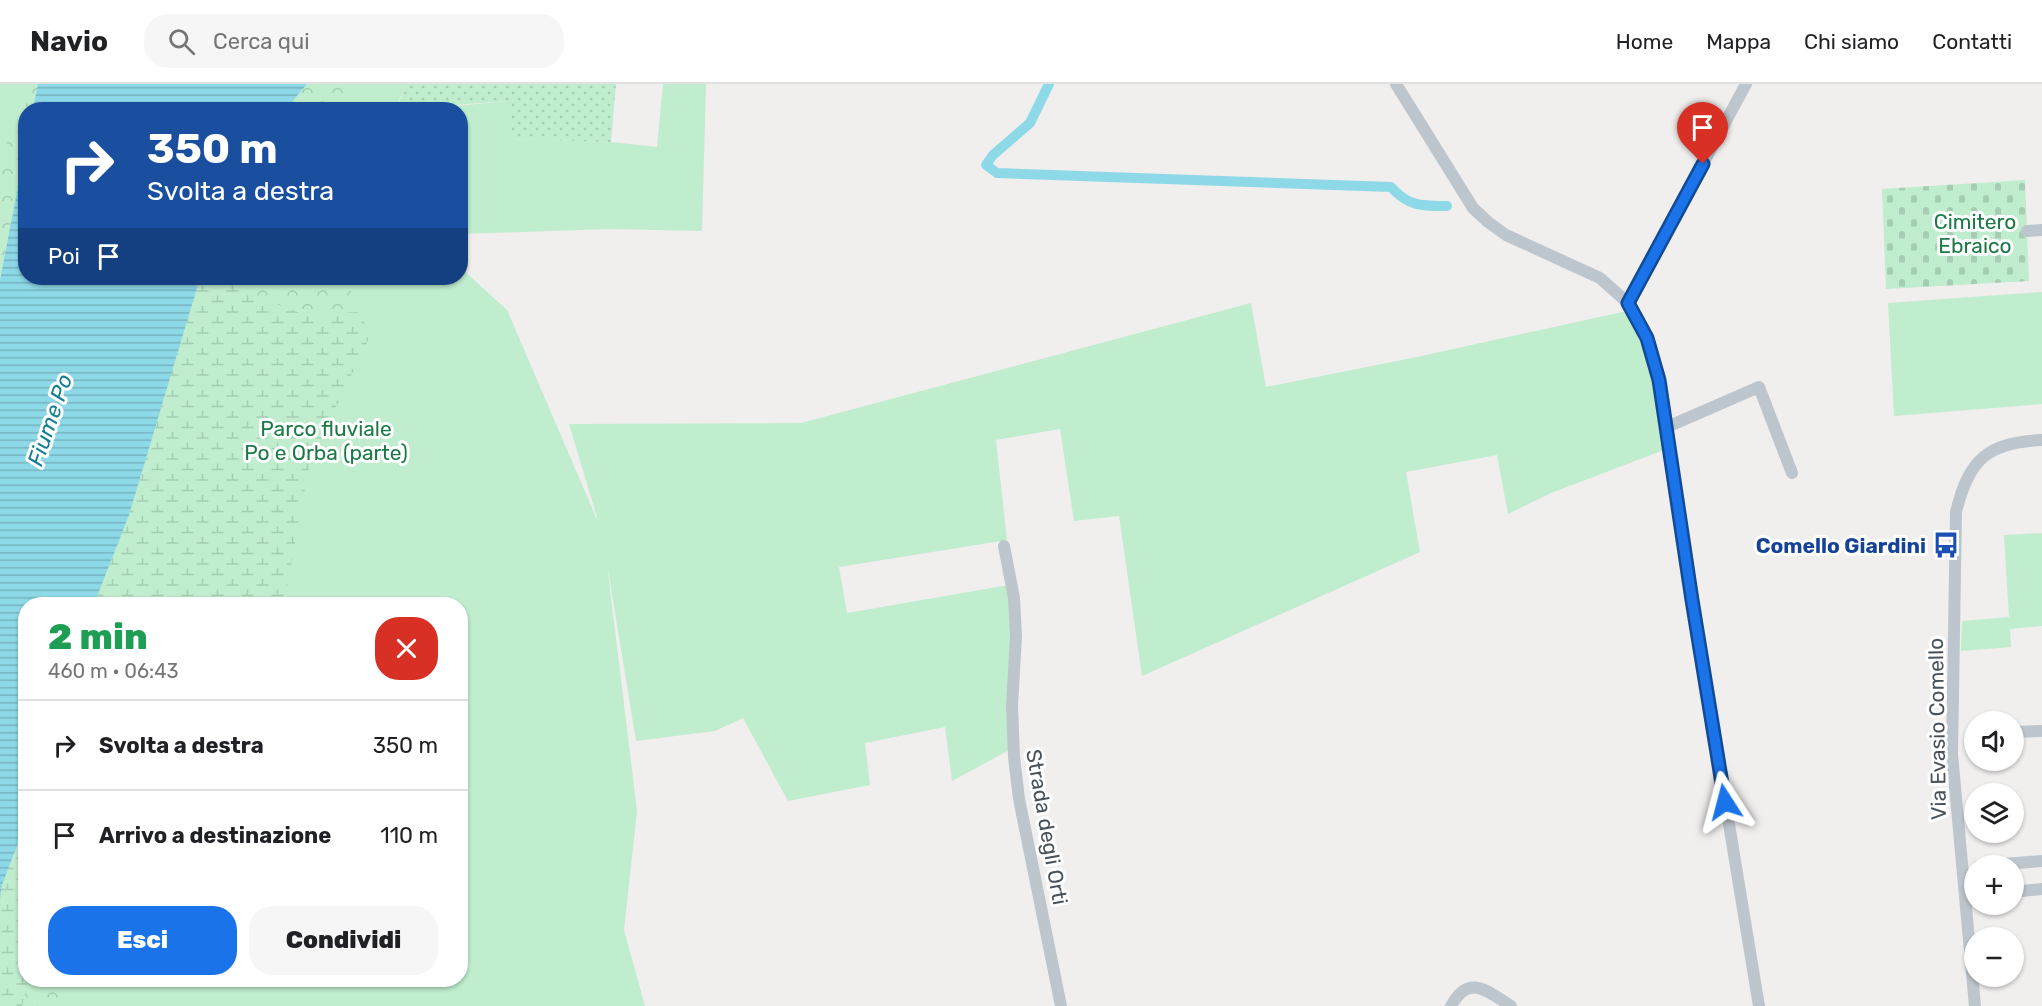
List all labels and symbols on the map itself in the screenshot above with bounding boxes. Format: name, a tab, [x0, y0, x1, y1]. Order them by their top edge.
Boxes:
pin	[1677, 102, 1728, 164]
park label: Cimitero Ebraico	[1934, 209, 2016, 258]
water label: Fiume Po	[22, 370, 78, 470]
park label: Parco fluviale Po e Orba (parte)	[244, 416, 408, 465]
bus stop icon: Comello Giardini	[1931, 530, 1961, 560]
place label: Comello Giardini	[1756, 533, 1926, 558]
street label: Via Evasio Comello	[1923, 638, 1951, 820]
street label: Strada degli Orti	[1021, 747, 1073, 907]
position arrow	[1693, 770, 1757, 834]

